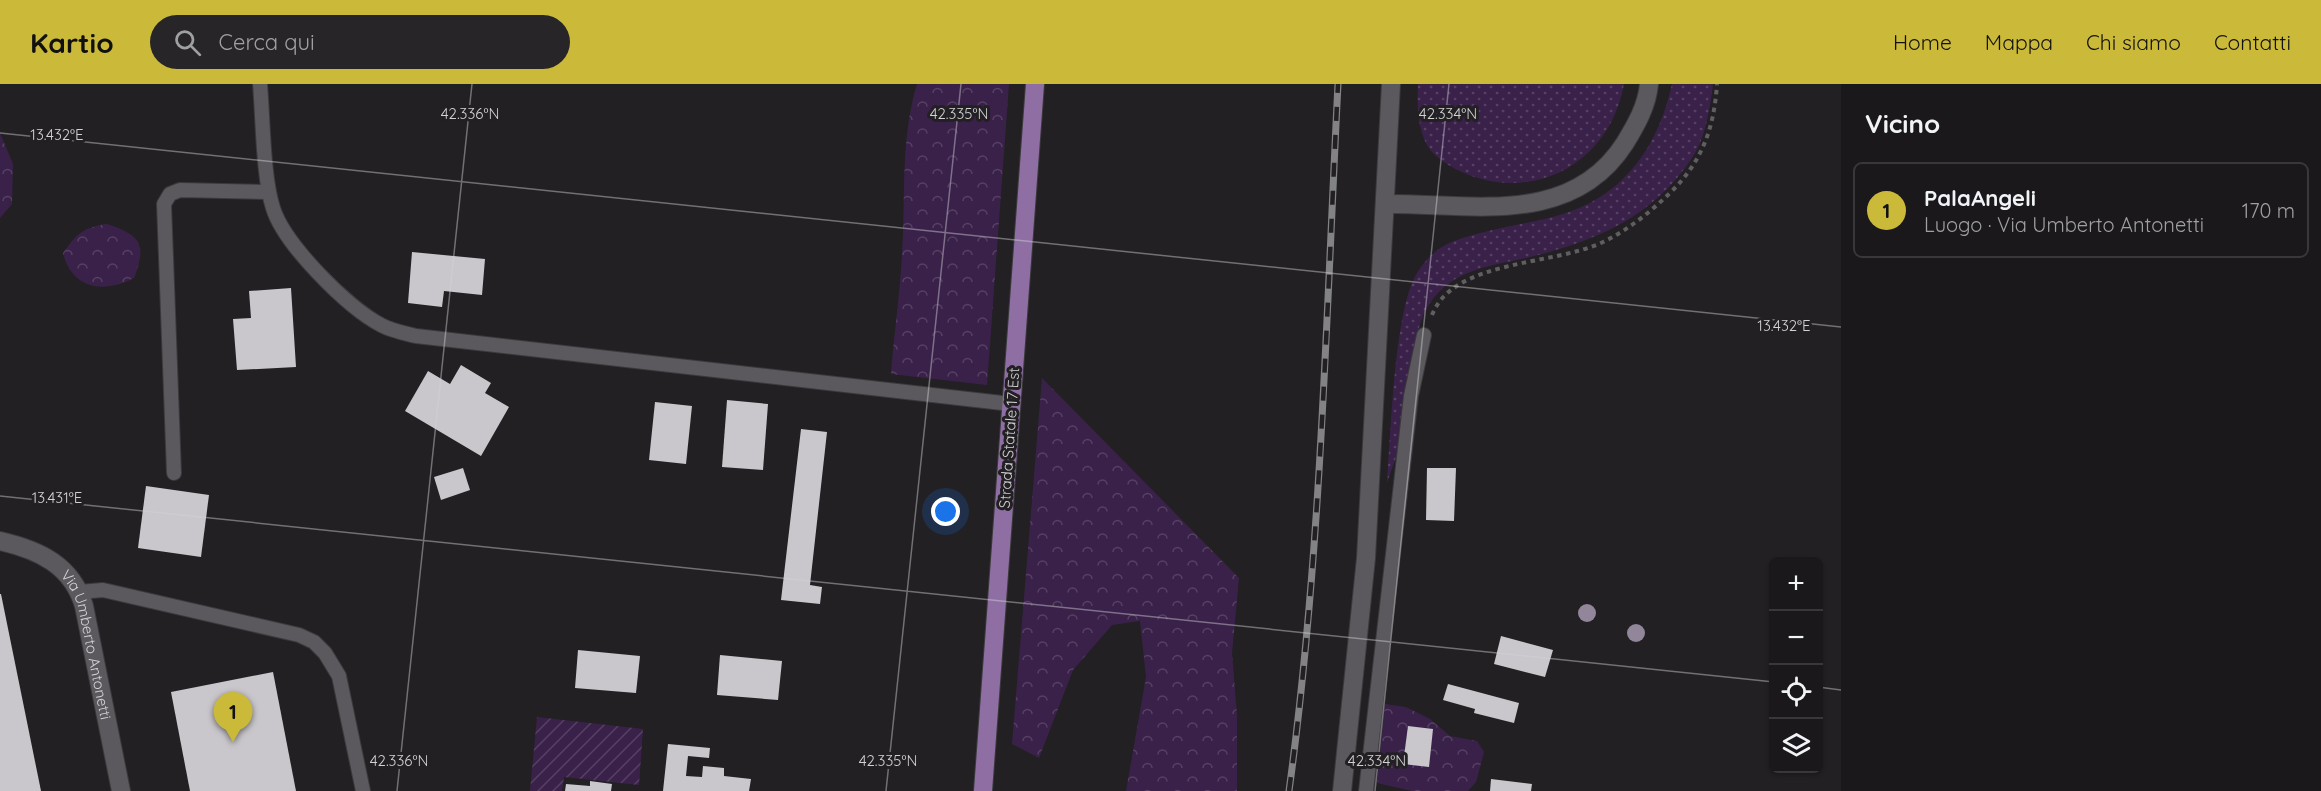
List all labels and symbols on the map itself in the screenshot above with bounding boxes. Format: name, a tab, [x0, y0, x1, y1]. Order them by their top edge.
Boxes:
text: 42.336°N	[441, 104, 499, 123]
text: 42.335°N	[930, 104, 988, 123]
text: 42.334°N	[1419, 104, 1477, 123]
text: 13.432°E	[30, 125, 84, 144]
text: 13.432°E	[1757, 316, 1811, 335]
street label: Strada Statale 17 Est	[995, 367, 1023, 509]
text: 13.431°E	[32, 488, 82, 507]
your location	[931, 497, 960, 526]
street label: Via Umberto Antonetti	[57, 565, 116, 721]
pin: 1	[214, 692, 252, 742]
text: 42.336°N	[370, 751, 428, 770]
text: 42.335°N	[859, 751, 917, 770]
text: 42.334°N	[1348, 751, 1406, 770]

